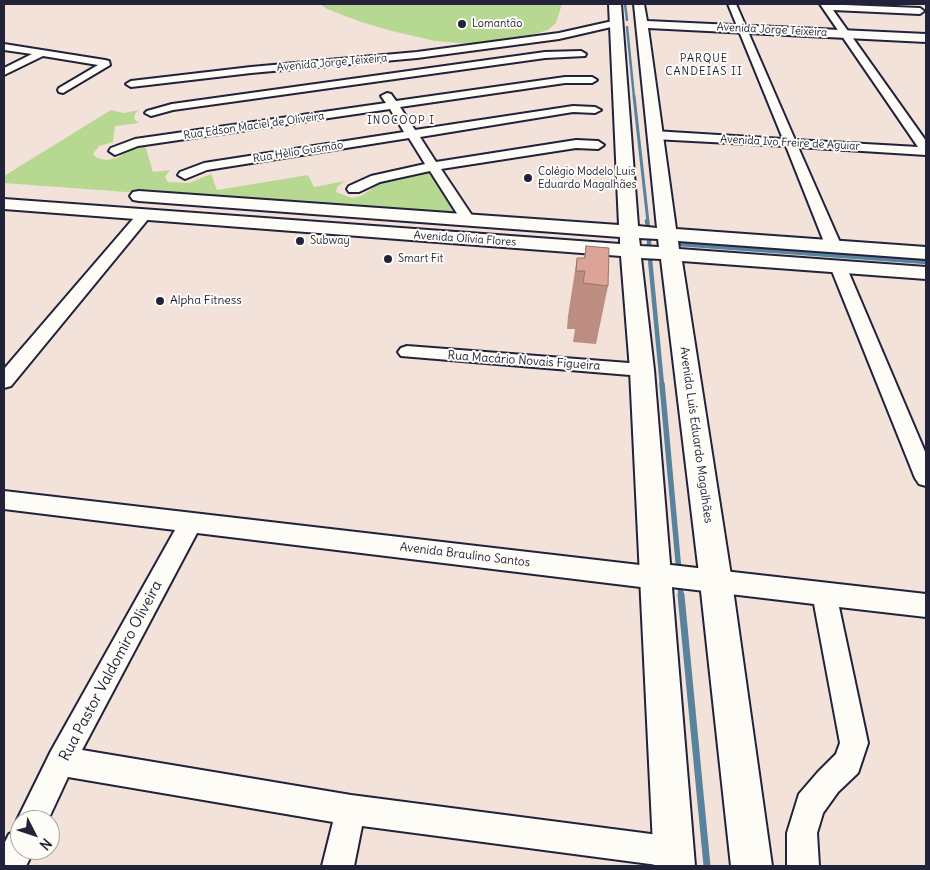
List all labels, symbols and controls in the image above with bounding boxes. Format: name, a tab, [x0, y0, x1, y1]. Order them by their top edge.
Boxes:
place label: Lomantão	[472, 17, 522, 31]
marker: Lomantão	[456, 18, 468, 30]
street label: Avenida Jorge Teixeira	[716, 21, 828, 39]
street label: Avenida Jorge Teixeira	[276, 52, 388, 74]
district label: PARQUE CANDEIAS II	[664, 52, 744, 78]
street label: Rua Edson Maciel de Oliveira	[183, 110, 325, 142]
district label: INOCOOP I	[366, 114, 436, 128]
street label: Avenida Ivo Freire de Aguiar	[720, 133, 860, 153]
street label: Rua Hélio Gusmão	[252, 138, 344, 166]
place label: Colégio Modelo Luis Eduardo Magalhães	[538, 165, 637, 191]
marker: Colégio Modelo Luis Eduardo Magalhães	[522, 172, 534, 184]
street label: Avenida Olívia Flores	[413, 229, 517, 249]
place label: Subway	[310, 234, 350, 248]
marker: Subway	[294, 235, 306, 247]
place label: Smart Fit	[398, 252, 443, 266]
marker: Smart Fit	[382, 253, 394, 265]
place label: Alpha Fitness	[170, 294, 242, 308]
marker: Alpha Fitness	[154, 295, 166, 307]
street label: Avenida Luís Eduardo Magalhães	[676, 346, 716, 524]
street label: Rua Macário Novais Figueira	[447, 348, 601, 374]
street label: Avenida Braulino Santos	[399, 540, 531, 570]
street label: Rua Pastor Valdomiro Oliveira	[56, 578, 166, 764]
north arrow	[10, 810, 60, 860]
text: N	[36, 835, 56, 854]

